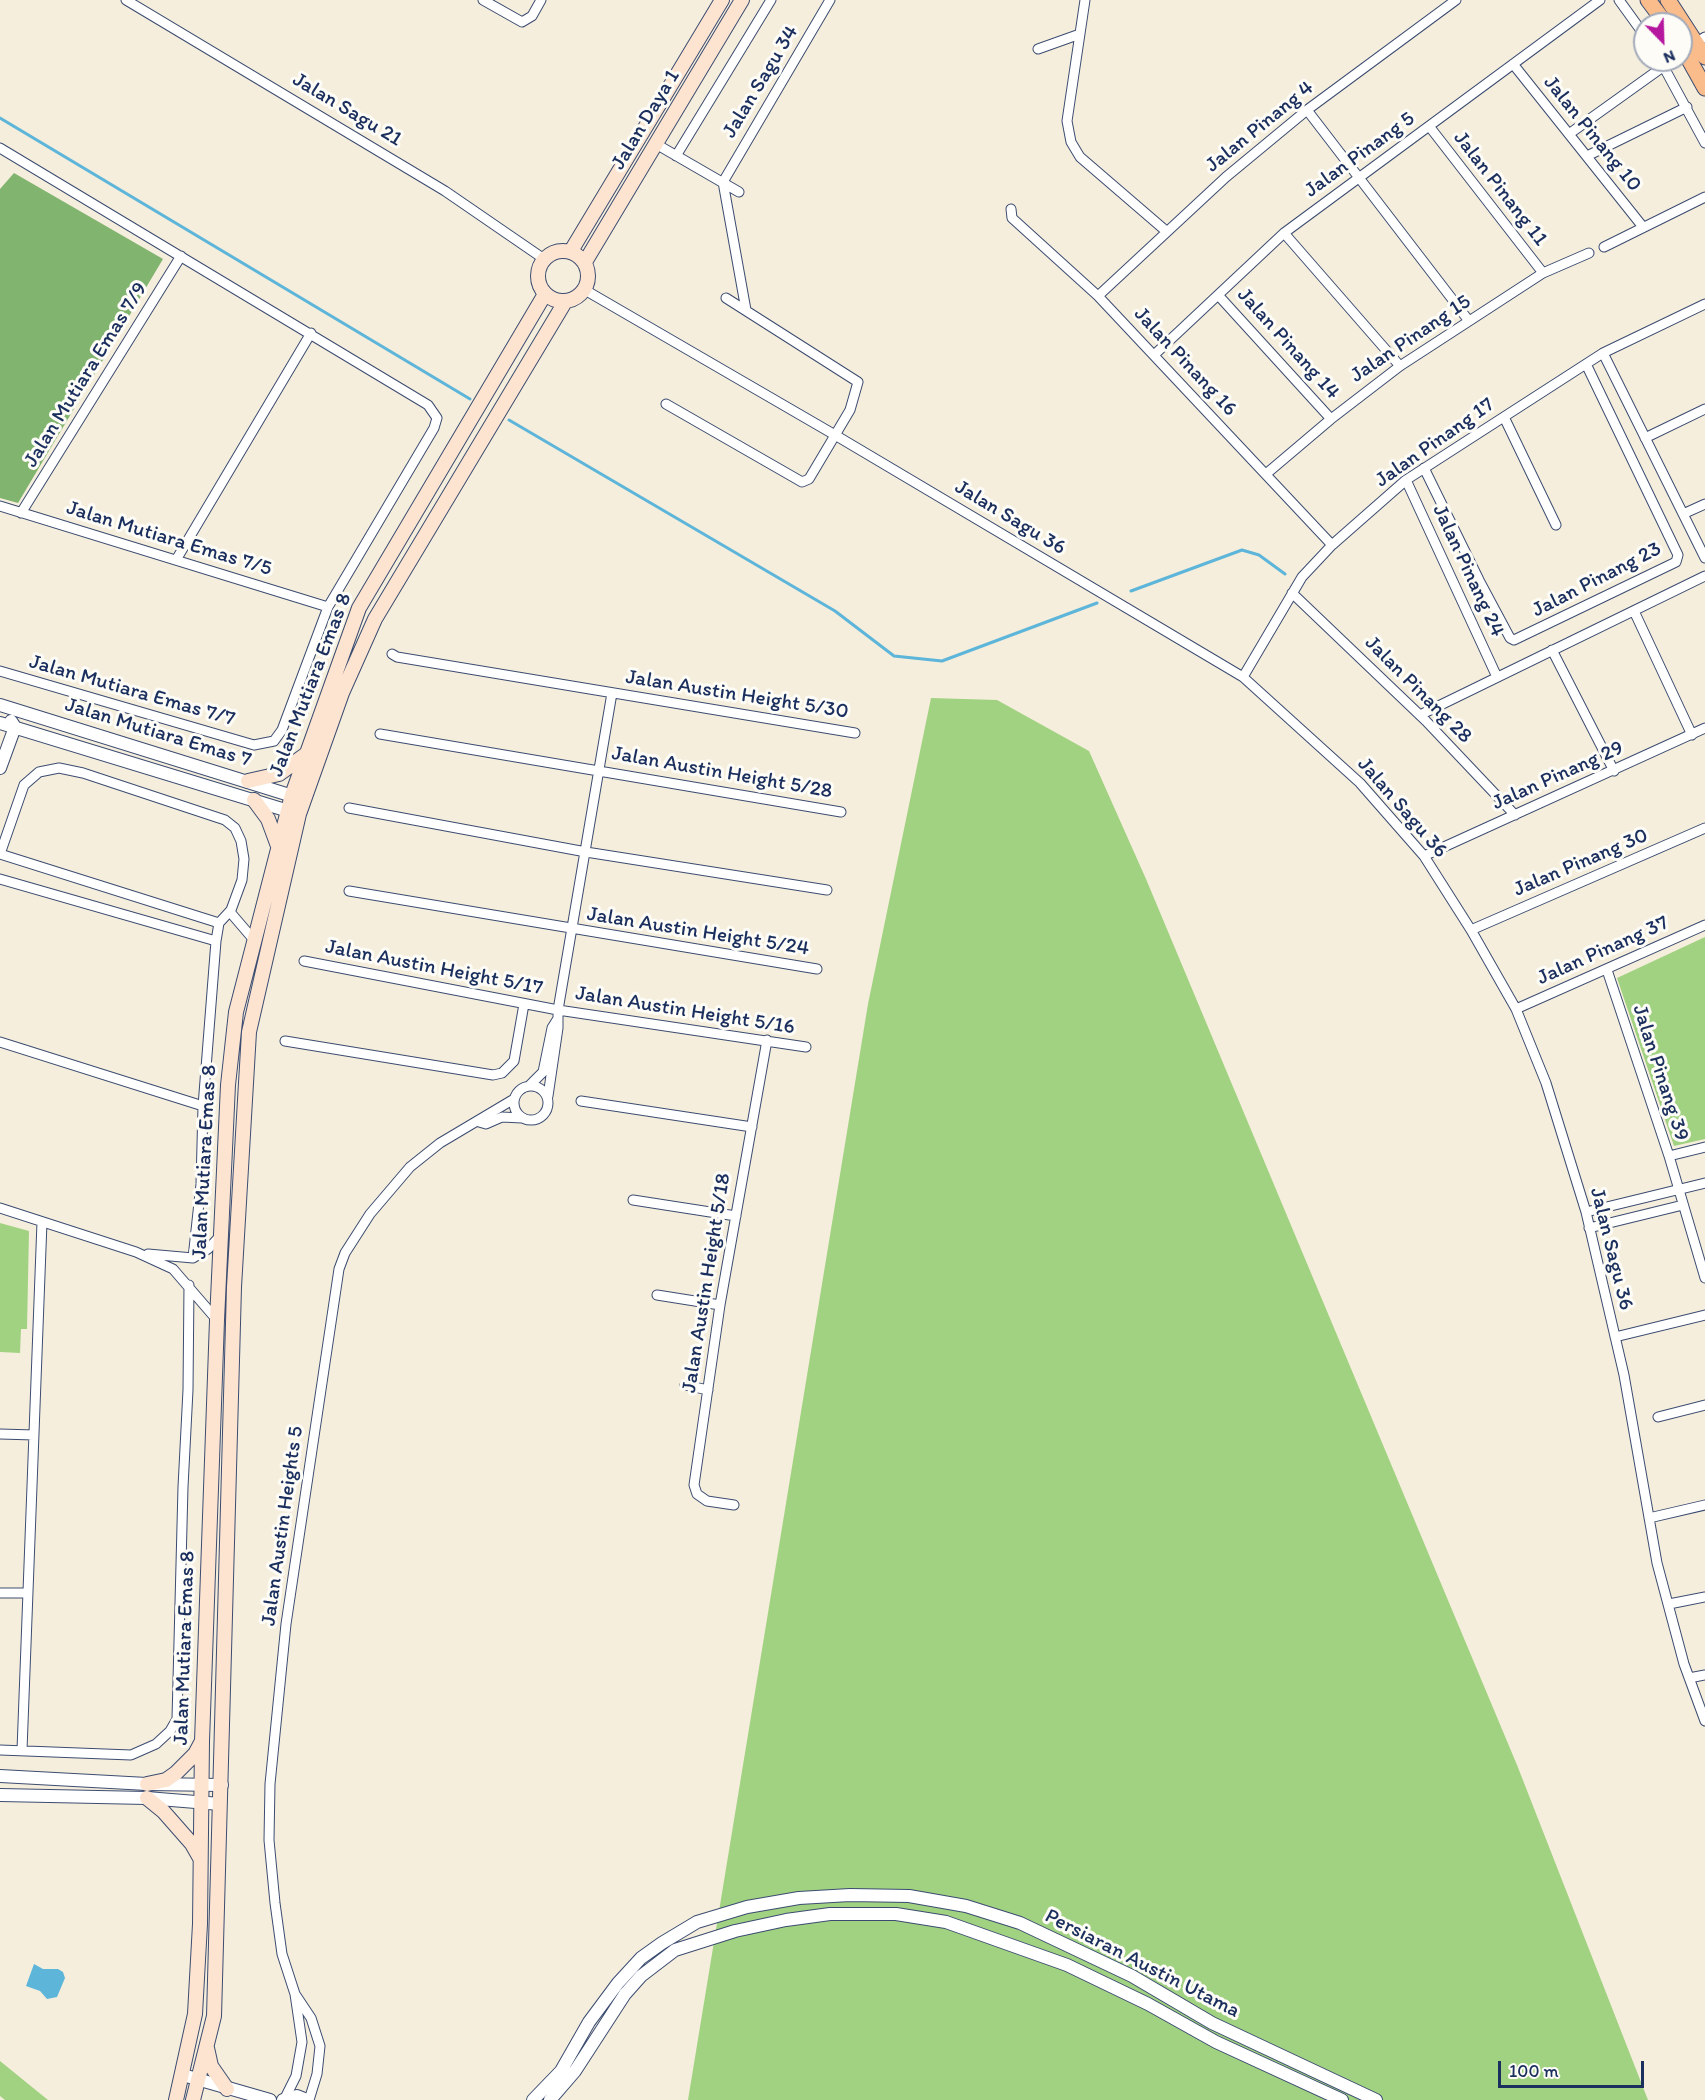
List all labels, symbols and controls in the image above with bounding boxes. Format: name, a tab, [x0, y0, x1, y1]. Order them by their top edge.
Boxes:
north arrow	[1633, 12, 1693, 72]
street label: Jalan Sagu 34	[718, 21, 804, 143]
text: N	[1661, 46, 1678, 68]
street label: Jalan Daya 1	[606, 65, 686, 175]
street label: Jalan Sagu 21	[288, 67, 406, 153]
street label: Jalan Pinang 10	[1538, 71, 1646, 197]
street label: Jalan Pinang 4	[1201, 76, 1319, 178]
street label: Jalan Pinang 5	[1300, 107, 1420, 203]
street label: Jalan Pinang 11	[1447, 127, 1553, 251]
street label: Jalan Mutiara Emas 7/9	[19, 278, 153, 472]
street label: Jalan Pinang 14	[1231, 283, 1345, 405]
street label: Jalan Pinang 15	[1346, 289, 1476, 389]
street label: Jalan Pinang 16	[1128, 302, 1242, 422]
street label: Jalan Pinang 17	[1371, 393, 1499, 493]
street label: Jalan Sagu 36	[950, 475, 1070, 561]
street label: Jalan Mutiara Emas 7/5	[63, 496, 275, 582]
street label: Jalan Pinang 24	[1426, 501, 1510, 641]
street label: Jalan Pinang 23	[1528, 537, 1666, 623]
street label: Jalan Mutiara Emas 8	[264, 590, 358, 780]
street label: Jalan Pinang 28	[1359, 631, 1477, 749]
street label: Jalan Mutiara Emas 7/7	[26, 650, 238, 732]
street label: Jalan Austin Height 5/30	[624, 665, 850, 725]
street label: Jalan Mutiara Emas 7	[62, 693, 254, 773]
street label: Jalan Pinang 29	[1488, 736, 1628, 816]
street label: Jalan Austin Height 5/28	[610, 741, 834, 805]
street label: Jalan Sagu 36	[1351, 752, 1453, 864]
street label: Jalan Pinang 30	[1510, 823, 1652, 903]
street label: Jalan Austin Height 5/24	[585, 902, 811, 962]
street label: Jalan Pinang 37	[1533, 911, 1673, 991]
street label: Jalan Austin Height 5/17	[323, 935, 545, 1001]
street label: Jalan Austin Height 5/16	[574, 981, 796, 1041]
street label: Jalan Pinang 39	[1626, 1002, 1694, 1144]
street label: Jalan Mutiara Emas 8	[187, 1064, 223, 1260]
street label: Jalan Austin Height 5/18	[677, 1171, 737, 1395]
street label: Jalan Sagu 36	[1584, 1185, 1638, 1313]
street label: Jalan Austin Heights 5	[257, 1425, 309, 1627]
street label: Jalan Mutiara Emas 8	[169, 1550, 201, 1746]
street label: Persiaran Austin Utama	[1040, 1904, 1244, 2024]
scale bar	[1501, 2049, 1646, 2087]
text: 100 m	[1509, 2060, 1559, 2082]

